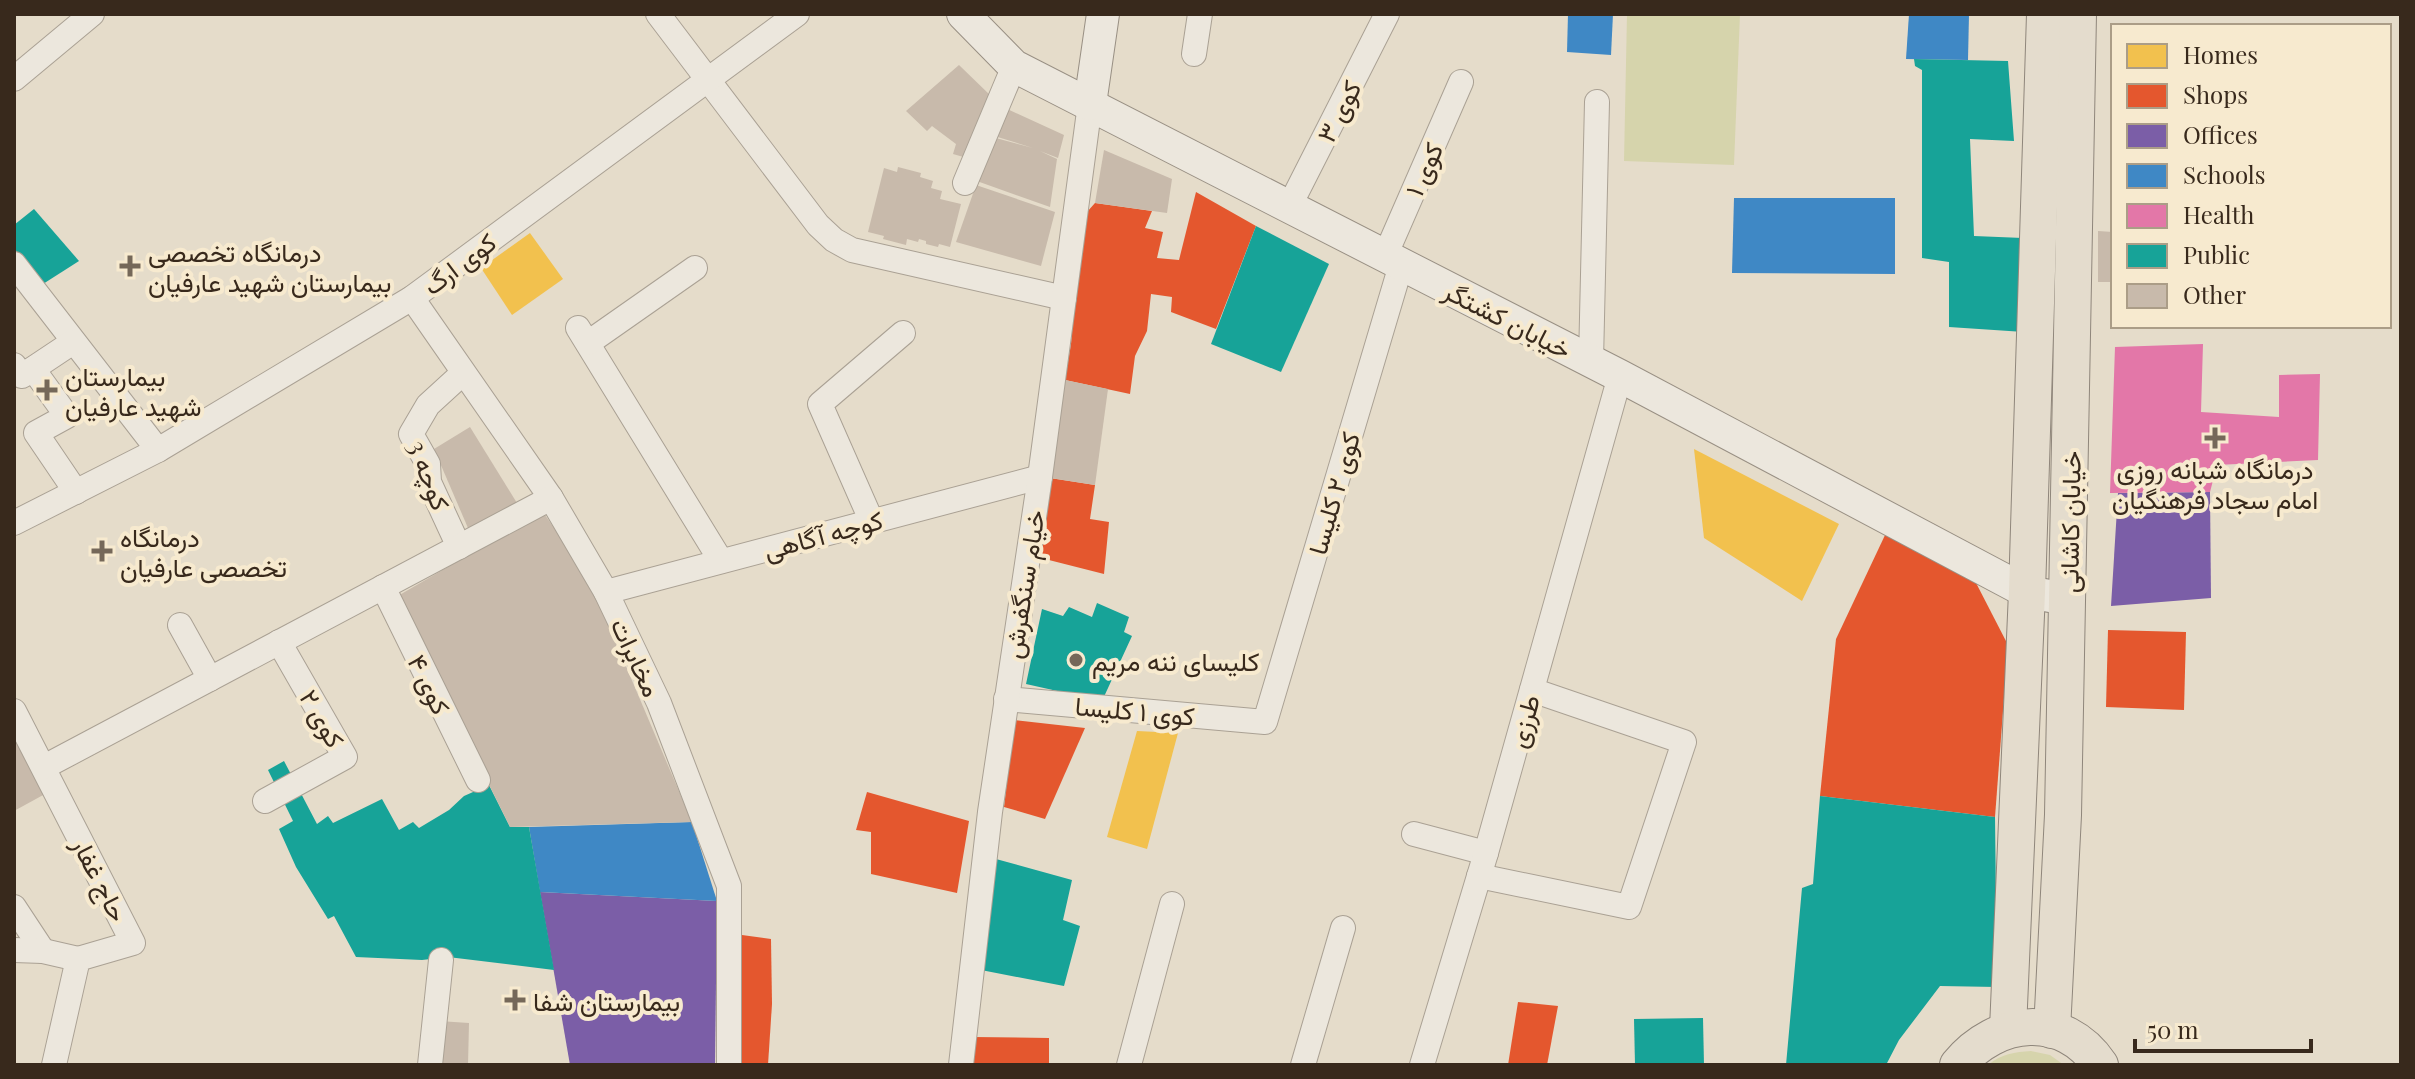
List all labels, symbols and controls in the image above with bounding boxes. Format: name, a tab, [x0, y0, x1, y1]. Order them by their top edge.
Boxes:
legend	[2111, 24, 2391, 328]
text: Homes	[2183, 38, 2258, 70]
street label: کوی ۳	[1308, 74, 1368, 148]
text: Shops	[2183, 78, 2248, 110]
text: Offices	[2183, 118, 2258, 150]
street label: کوی ۱	[1396, 137, 1450, 201]
text: Schools	[2183, 158, 2265, 190]
text: Health	[2183, 198, 2254, 230]
street label: کوی ارگ	[415, 224, 503, 302]
place label: درمانگاه تخصصی بیمارستان شهید عارفیان	[148, 234, 391, 299]
text: Public	[2183, 238, 2250, 270]
marker: درمانگاه تخصصی بیمارستان شهید عارفیان	[119, 255, 141, 277]
street label: خیابان کشتگر	[1437, 271, 1578, 366]
text: Other	[2183, 278, 2247, 310]
place label: بیمارستان شهید عارفیان	[65, 358, 201, 423]
marker: بیمارستان شهید عارفیان	[36, 379, 58, 401]
marker: درمانگاه شبانه روزی امام سجاد فرهنگیان	[2204, 427, 2226, 449]
street label: کوی ۲ کلیسا	[1299, 428, 1367, 558]
street label: کوچه 3	[399, 435, 459, 516]
street label: خیابان کاشانی	[2050, 451, 2088, 593]
place label: درمانگاه شبانه روزی امام سجاد فرهنگیان	[2112, 451, 2318, 517]
street label: کوچه آگاهی	[759, 501, 887, 569]
street label: خیام سنگفرش	[994, 507, 1053, 661]
place label: درمانگاه تخصصی عارفیان	[120, 519, 287, 584]
marker: درمانگاه تخصصی عارفیان	[91, 540, 113, 562]
street label: مخابرات	[604, 612, 670, 702]
place label: کلیسای ننه مریم	[1092, 643, 1259, 679]
street label: کوی ۴	[401, 648, 459, 720]
marker: کلیسای ننه مریم	[1067, 651, 1085, 669]
street label: کوی ۲	[292, 683, 354, 753]
street label: کوی ۱ کلیسا	[1074, 687, 1196, 733]
street label: طرزی	[1499, 690, 1547, 752]
street label: حاج غفار	[63, 830, 137, 928]
place label: بیمارستان شفا	[533, 983, 680, 1018]
marker: بیمارستان شفا	[504, 989, 526, 1011]
scale bar	[2135, 1003, 2311, 1053]
text: 50 m	[2147, 1013, 2199, 1045]

